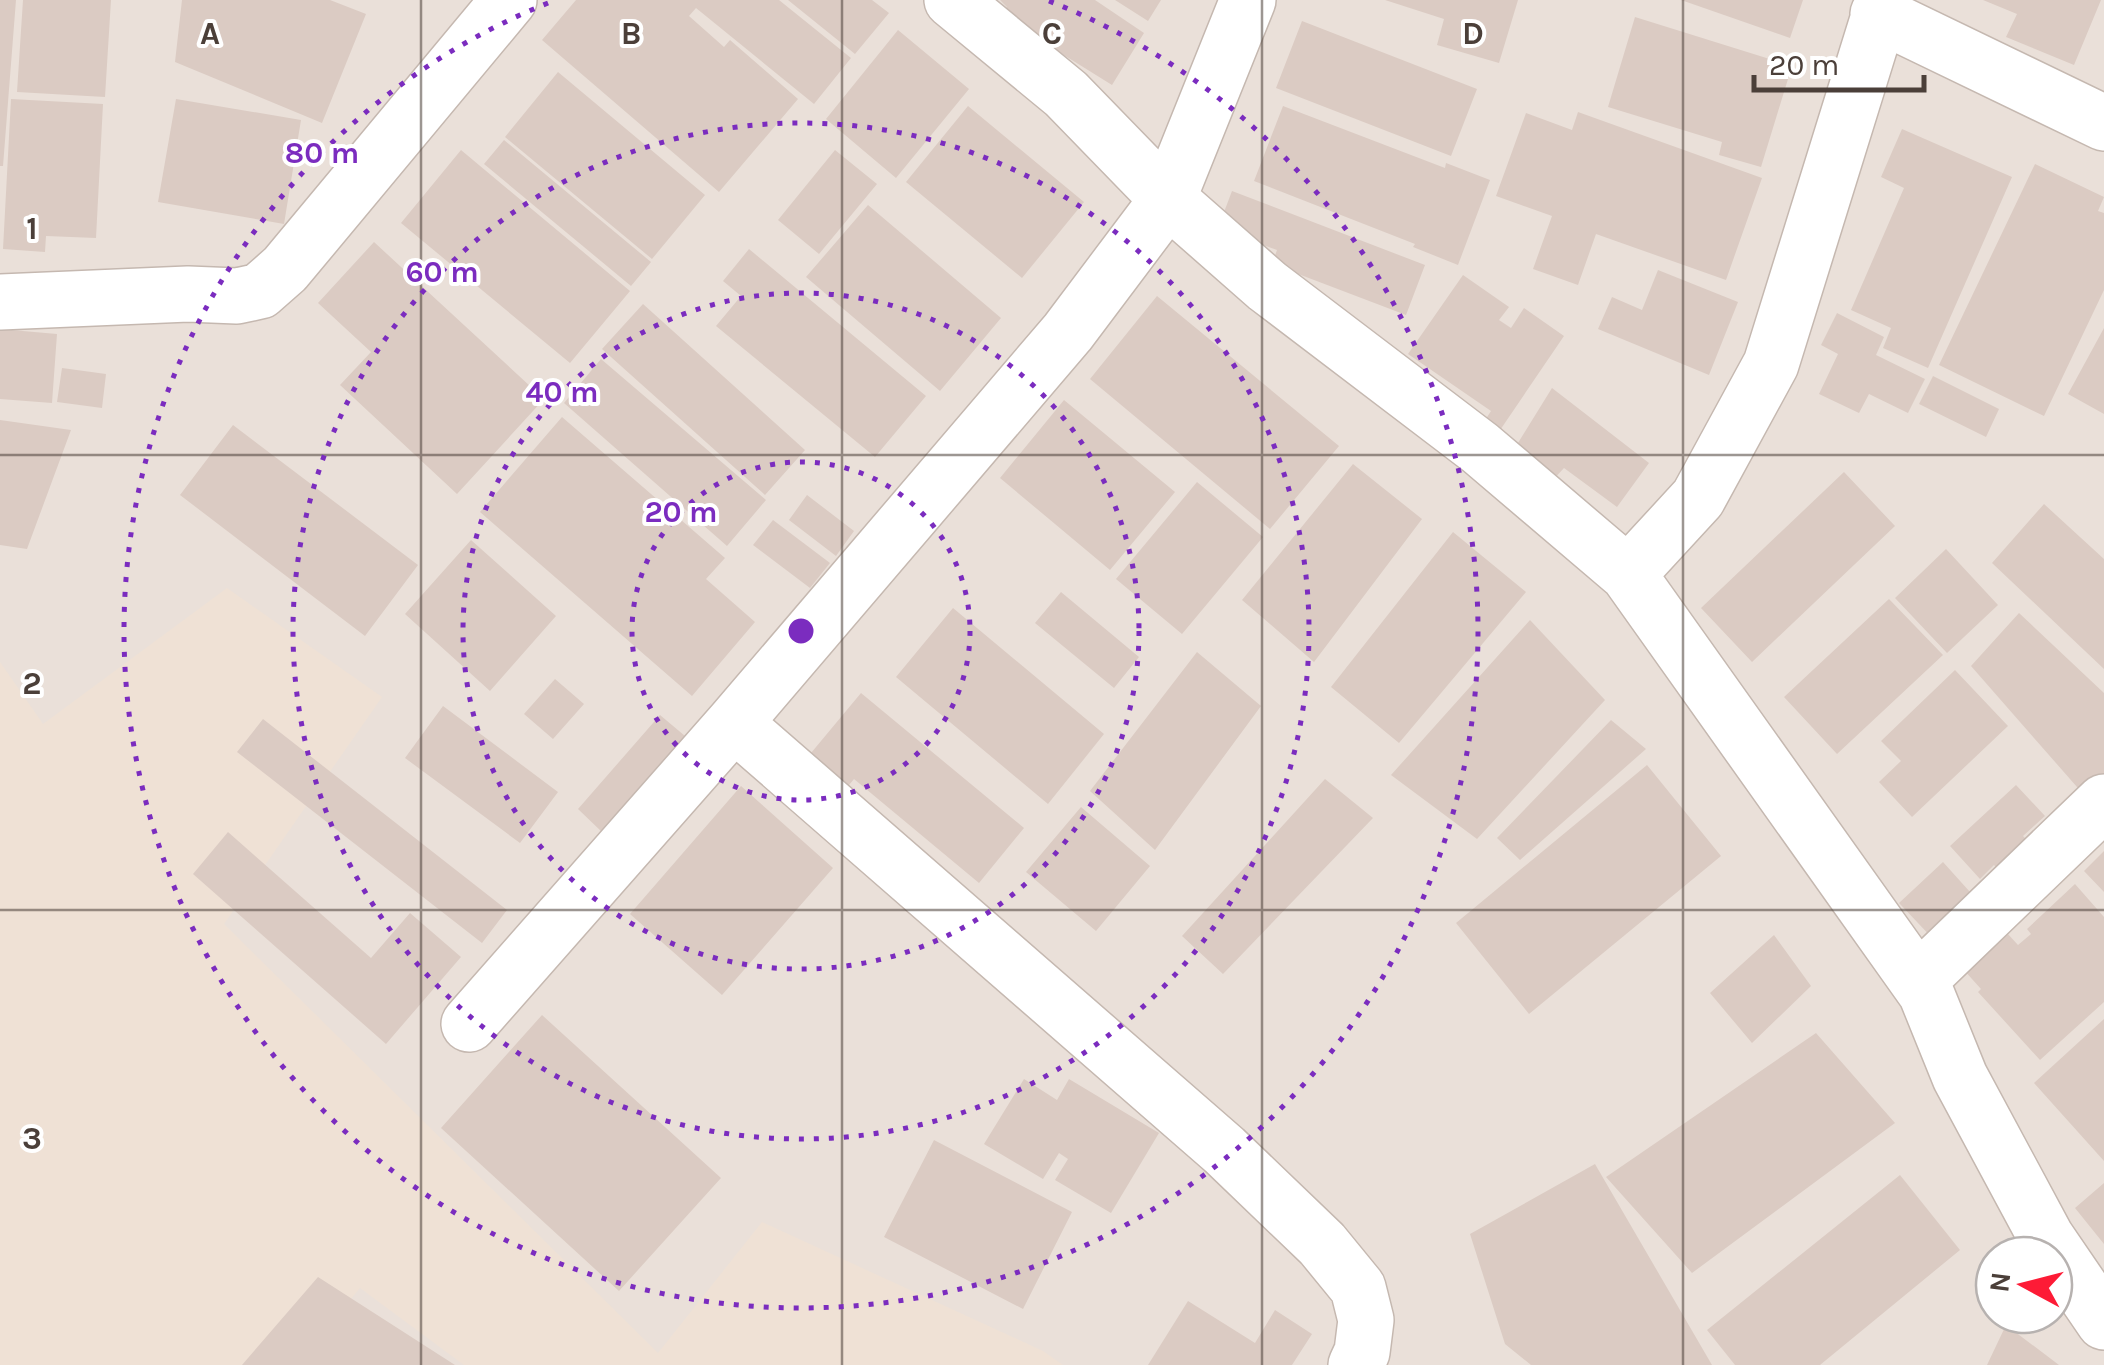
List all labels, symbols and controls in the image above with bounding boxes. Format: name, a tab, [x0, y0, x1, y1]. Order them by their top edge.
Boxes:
text: A	[200, 15, 220, 52]
text: B	[621, 15, 641, 52]
text: C	[1042, 15, 1062, 52]
text: D	[1462, 15, 1484, 52]
scale bar	[1754, 30, 1924, 92]
text: 20 m	[1769, 47, 1839, 83]
text: 80 m	[285, 135, 359, 171]
text: 1	[26, 210, 38, 247]
text: 60 m	[405, 254, 479, 290]
text: 40 m	[526, 374, 598, 410]
text: 20 m	[644, 494, 718, 530]
centre of rings	[783, 613, 819, 649]
text: 2	[22, 665, 42, 702]
text: 3	[22, 1120, 42, 1157]
north arrow	[1974, 1235, 2074, 1335]
text: N	[1982, 1270, 2017, 1294]

